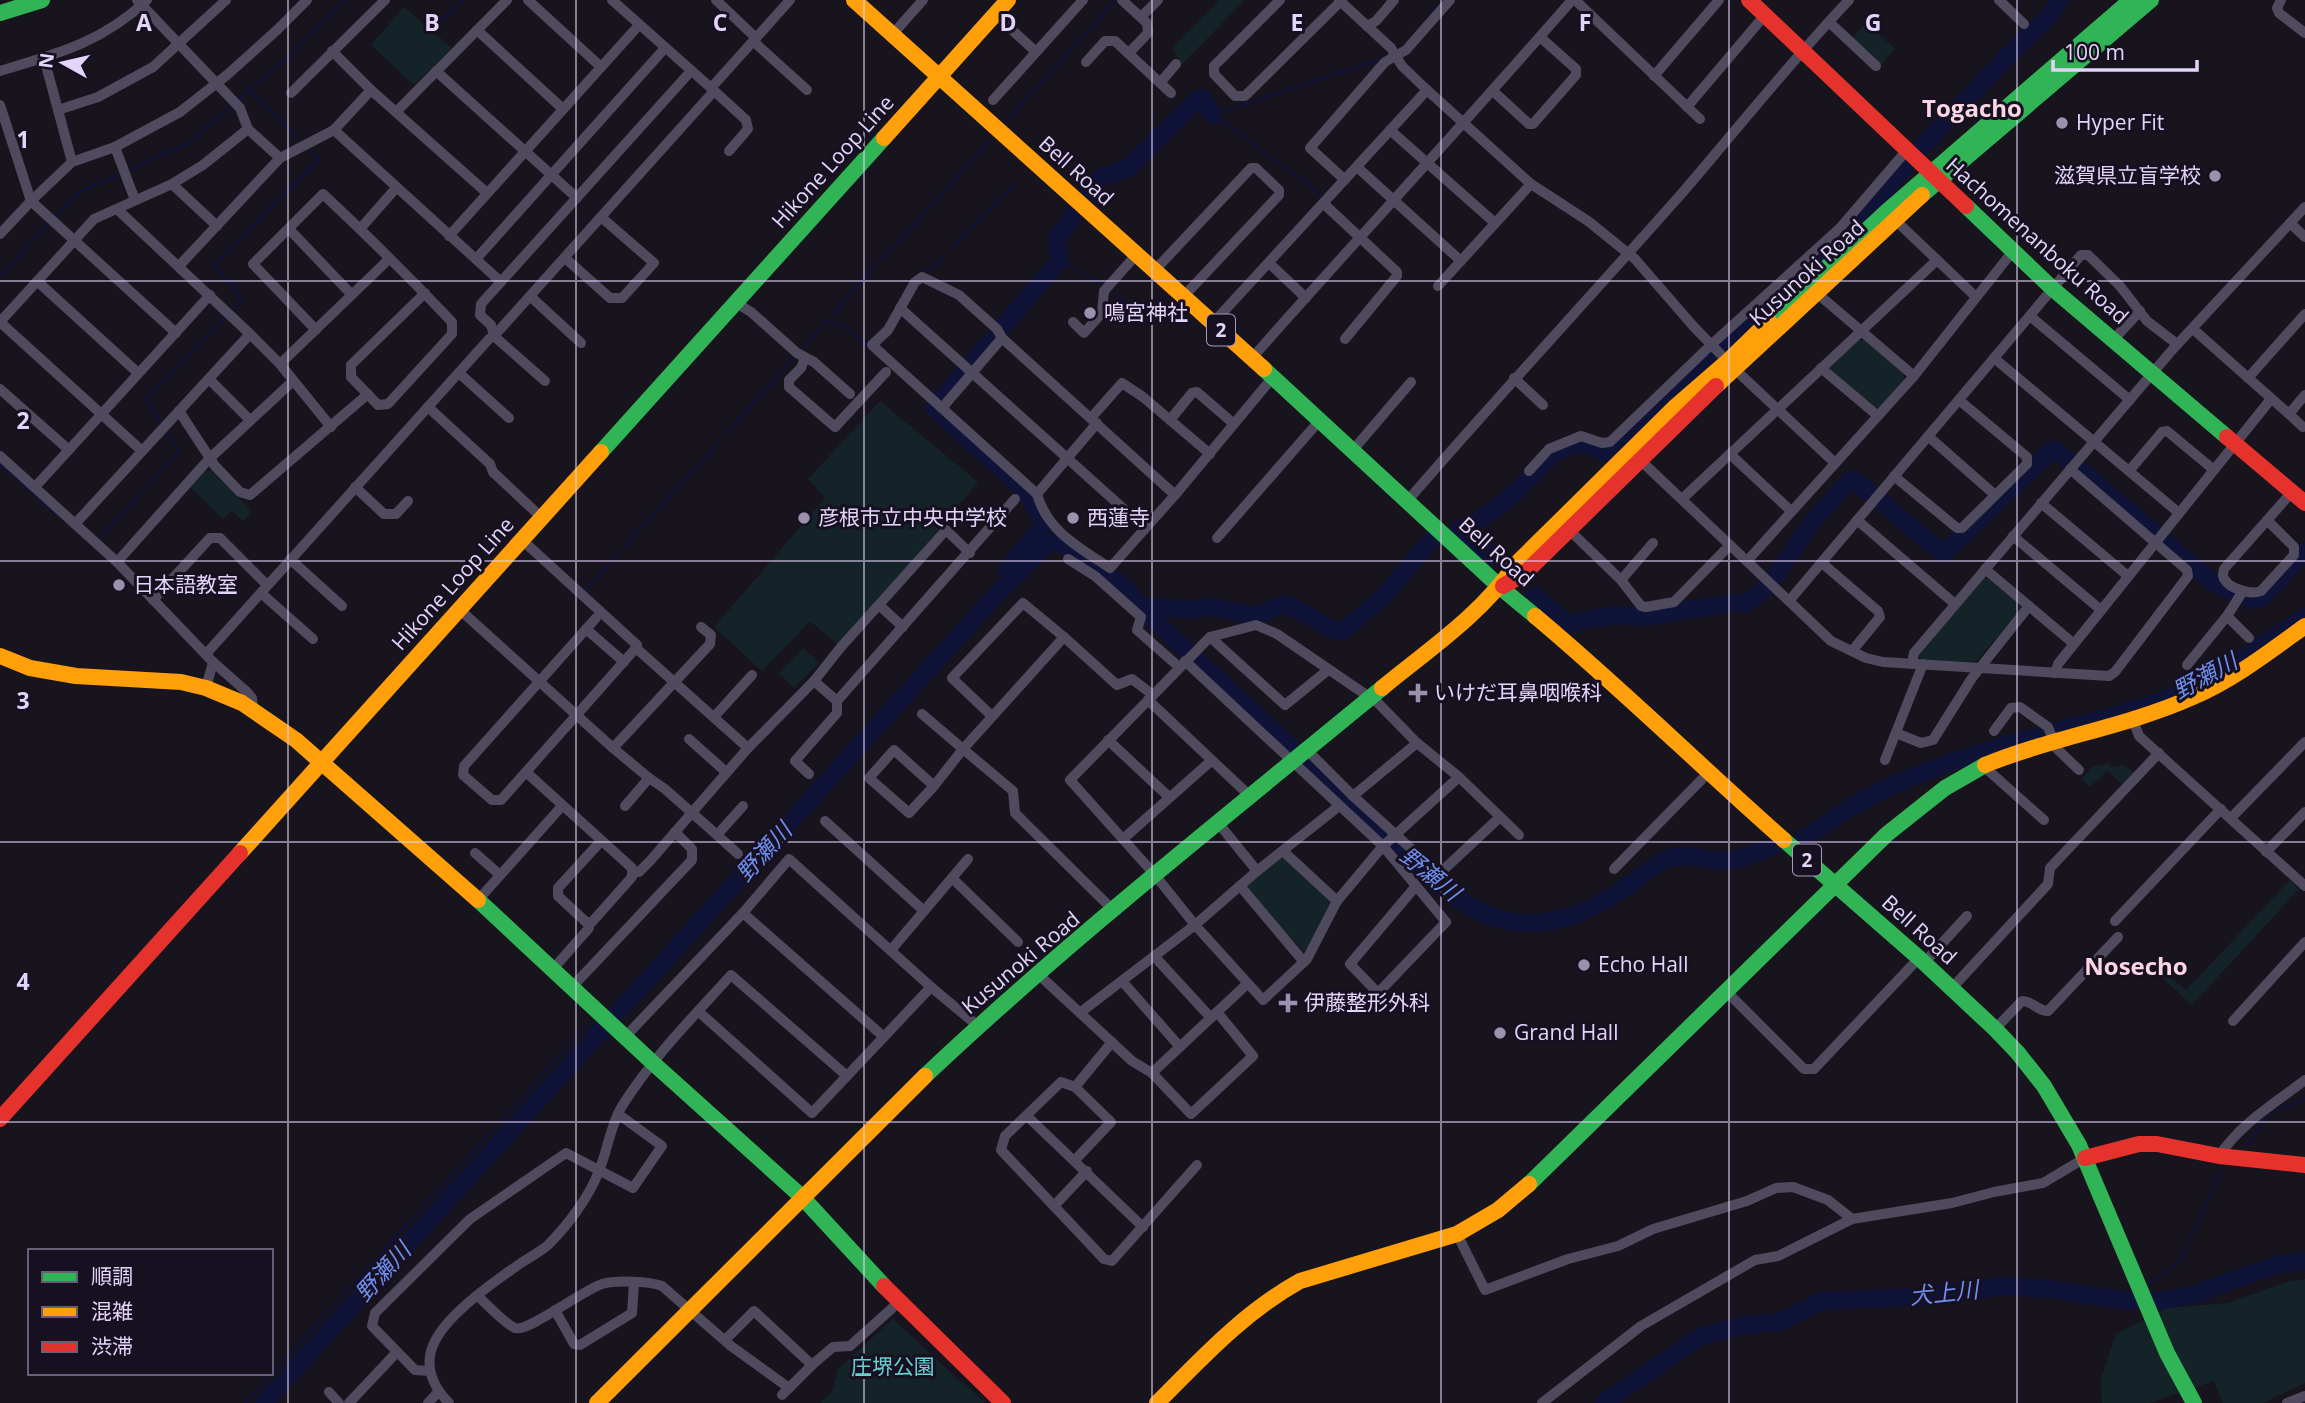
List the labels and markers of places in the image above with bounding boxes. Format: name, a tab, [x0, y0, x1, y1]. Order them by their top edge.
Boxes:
place label: Hyper Fit	[2076, 108, 2164, 136]
marker: Hyper Fit	[2054, 115, 2070, 131]
place label: 滋賀県立盲学校	[2054, 161, 2201, 189]
marker: 滋賀県立盲学校	[2207, 168, 2223, 184]
place label: 鳴宮神社	[1104, 298, 1188, 326]
marker: 鳴宮神社	[1082, 305, 1098, 321]
place label: 彦根市立中央中学校	[818, 503, 1007, 531]
place label: 西蓮寺	[1087, 503, 1150, 531]
marker: 彦根市立中央中学校	[796, 510, 812, 526]
marker: 西蓮寺	[1065, 510, 1081, 526]
place label: 日本語教室	[133, 570, 238, 598]
marker: 日本語教室	[111, 577, 127, 593]
place label: いけだ耳鼻咽喉科	[1434, 678, 1602, 706]
marker: いけだ耳鼻咽喉科	[1408, 683, 1428, 703]
place label: Echo Hall	[1598, 950, 1688, 978]
marker: Echo Hall	[1576, 957, 1592, 973]
place label: 伊藤整形外科	[1304, 988, 1430, 1016]
marker: 伊藤整形外科	[1278, 993, 1298, 1013]
place label: Grand Hall	[1514, 1018, 1618, 1046]
marker: Grand Hall	[1492, 1025, 1508, 1041]

